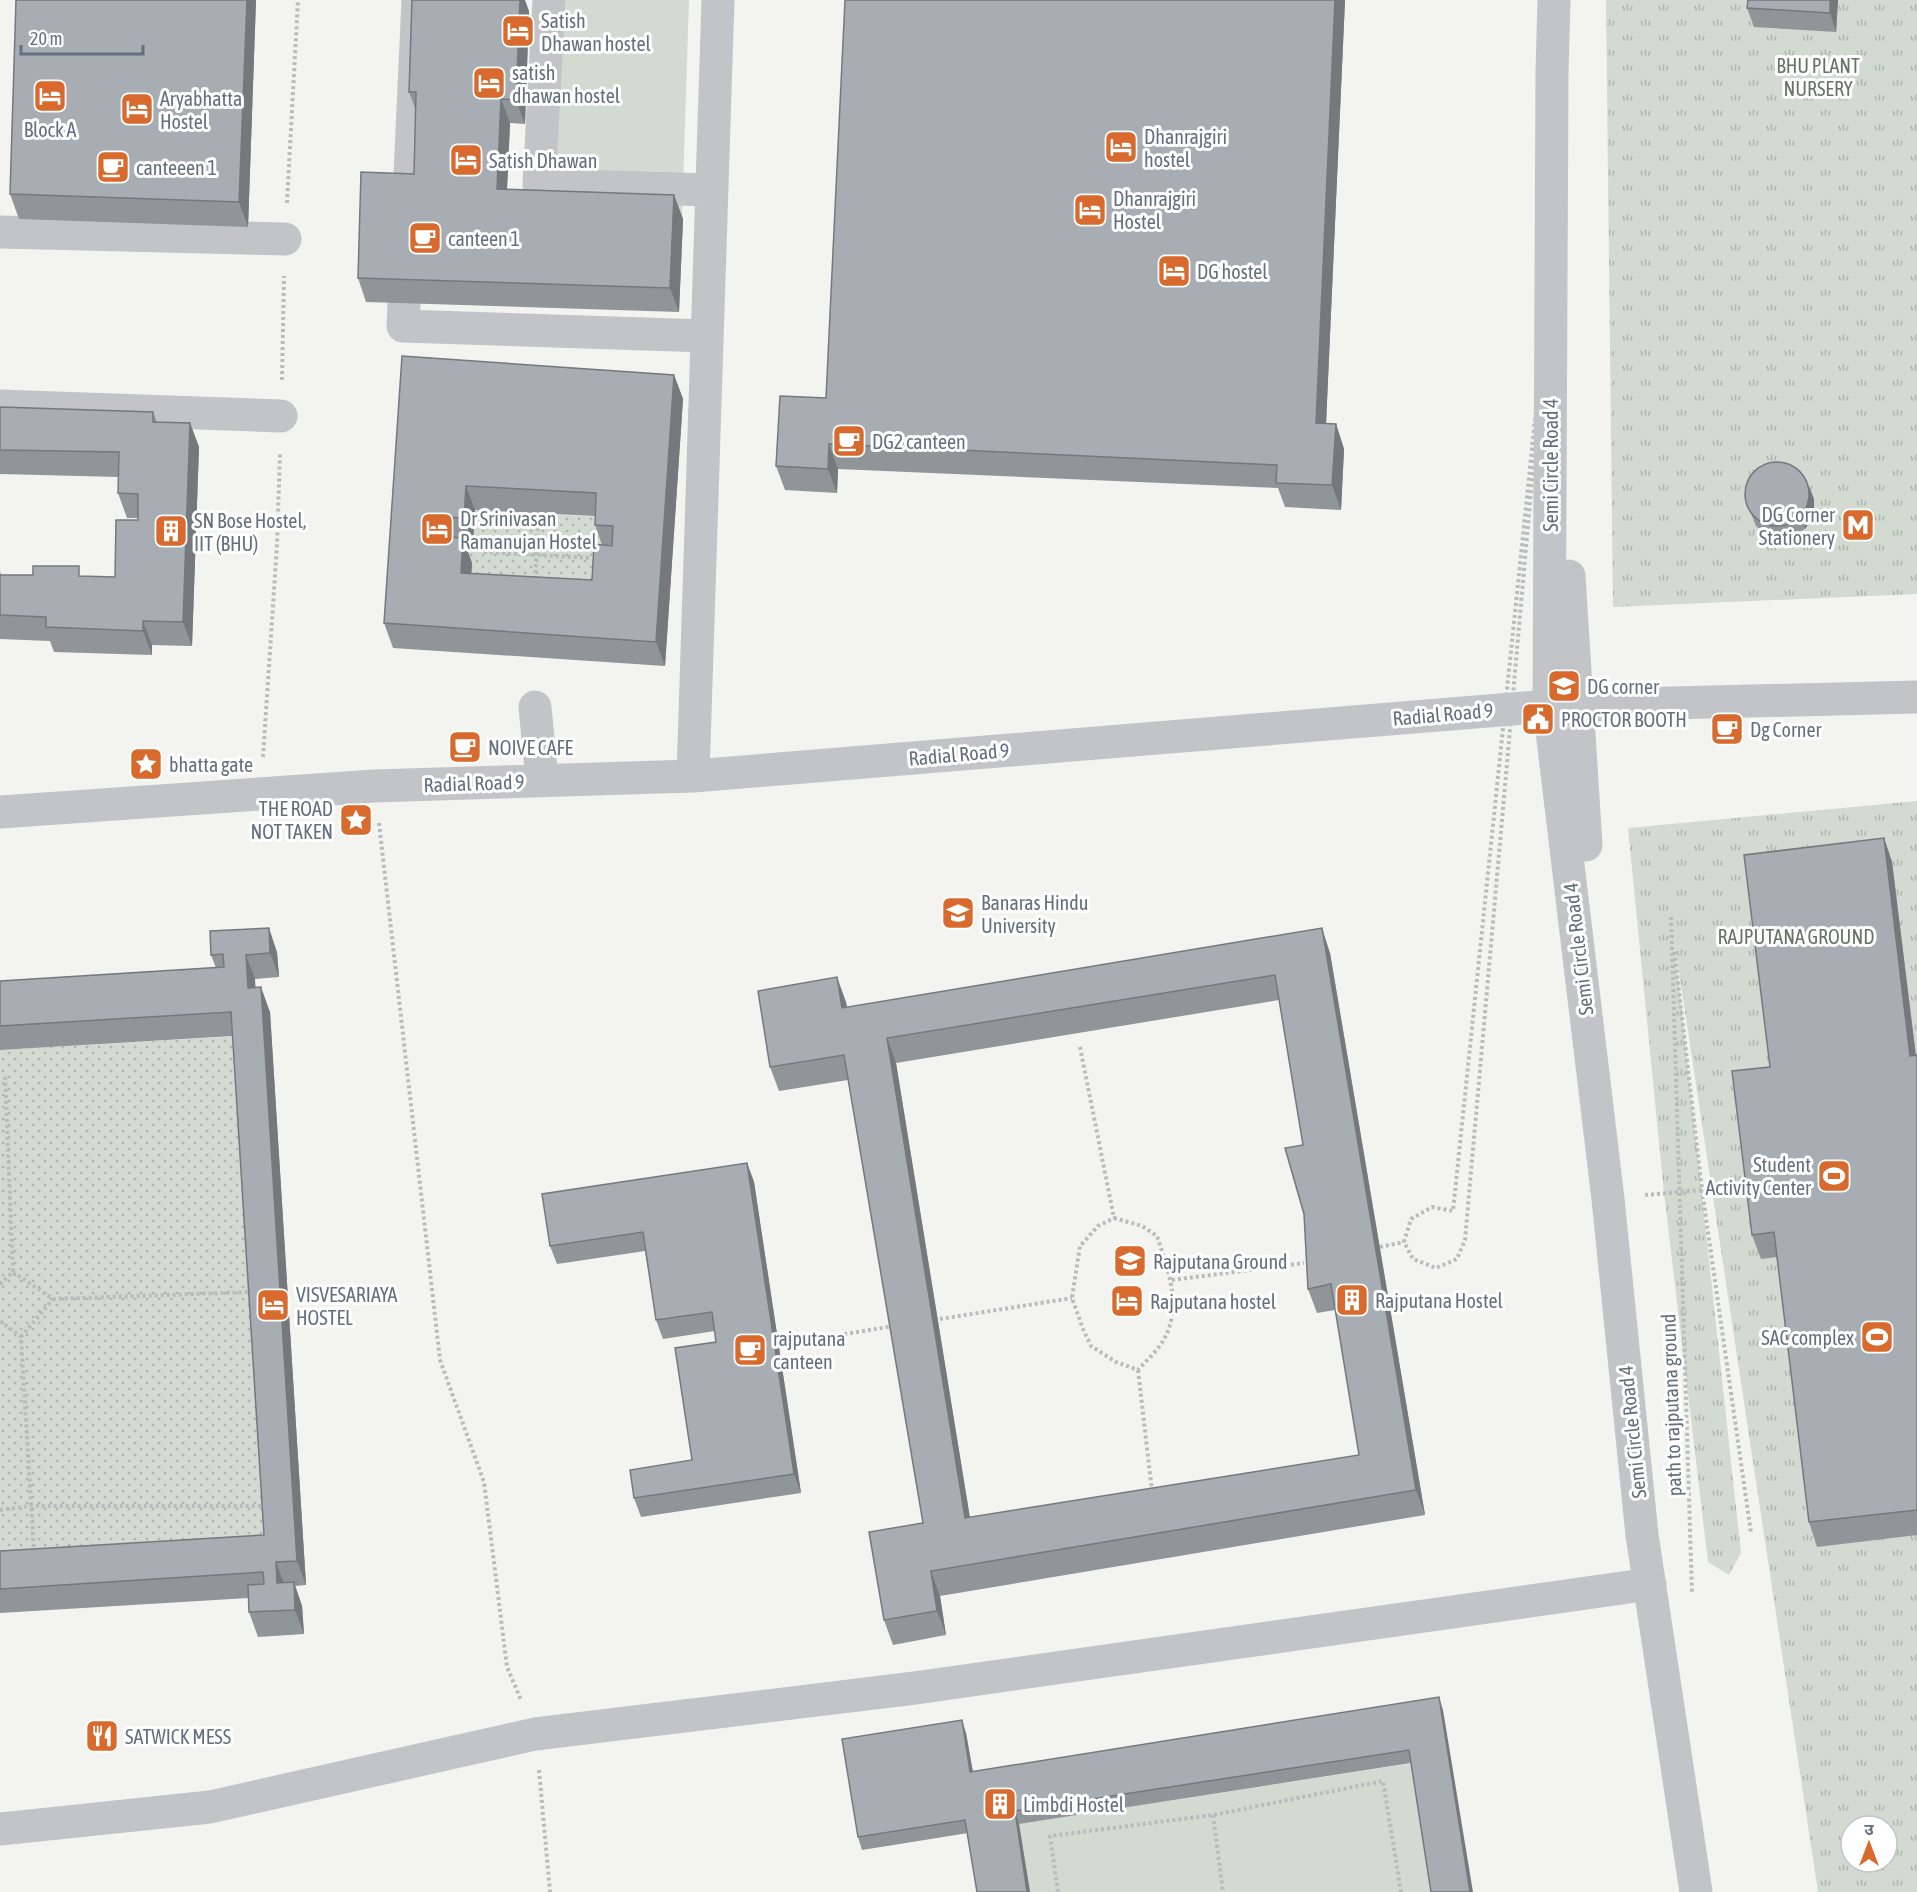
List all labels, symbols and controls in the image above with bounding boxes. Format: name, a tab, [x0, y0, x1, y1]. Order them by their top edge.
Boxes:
place label: Satish Dhawan hostel	[541, 9, 651, 55]
hotel icon: Satish Dhawan hostel	[500, 13, 536, 49]
scale bar	[21, 18, 142, 56]
text: 20 m	[30, 28, 62, 49]
park label: BHU PLANT NURSERY	[1776, 54, 1860, 100]
place label: satish dhawan hostel	[512, 61, 621, 107]
hotel icon: satish dhawan hostel	[471, 65, 507, 101]
hotel icon: Block A	[32, 78, 68, 114]
place label: Aryabhatta Hostel	[160, 87, 242, 133]
hotel icon: Aryabhatta Hostel	[119, 91, 155, 127]
place label: Block A	[24, 118, 77, 141]
place label: Dhanrajgiri hostel	[1144, 125, 1227, 171]
hotel icon: Dhanrajgiri hostel	[1103, 129, 1139, 165]
hotel icon: Satish Dhawan	[448, 142, 484, 178]
cafe icon: canteeen 1	[95, 149, 131, 185]
place label: Satish Dhawan	[489, 149, 598, 172]
place label: canteeen 1	[136, 156, 217, 179]
place label: Dhanrajgiri Hostel	[1113, 187, 1196, 233]
hotel icon: Dhanrajgiri Hostel	[1072, 192, 1108, 228]
cafe icon: canteen 1	[407, 220, 443, 256]
place label: canteen 1	[448, 227, 520, 250]
hotel icon: DG hostel	[1156, 253, 1192, 289]
place label: DG hostel	[1197, 260, 1268, 283]
street label: Semi Circle Road 4	[1539, 398, 1562, 532]
cafe icon: DG2 canteen	[831, 423, 867, 459]
place label: DG2 canteen	[872, 430, 966, 453]
place label: DG Corner Stationery	[1759, 503, 1836, 549]
place label: Dr Srinivasan Ramanujan Hostel	[460, 507, 597, 553]
metro station icon: DG Corner Stationery	[1840, 507, 1876, 543]
place label: SN Bose Hostel, IIT (BHU)	[194, 509, 306, 555]
hotel icon: Dr Srinivasan Ramanujan Hostel	[419, 511, 455, 547]
building icon: SN Bose Hostel, IIT (BHU)	[153, 513, 189, 549]
school or university icon: DG corner	[1546, 668, 1582, 704]
place label: DG corner	[1587, 675, 1660, 698]
street label: Radial Road 9	[1392, 698, 1494, 730]
public building icon: PROCTOR BOOTH	[1520, 701, 1556, 737]
place label: PROCTOR BOOTH	[1561, 708, 1687, 731]
cafe icon: Dg Corner	[1709, 711, 1745, 747]
place label: Dg Corner	[1750, 718, 1823, 741]
cafe icon: NOIVE CAFE	[447, 729, 483, 765]
place label: NOIVE CAFE	[488, 736, 573, 759]
street label: Radial Road 9	[908, 738, 1010, 770]
place icon: bhatta gate	[128, 746, 164, 782]
place label: bhatta gate	[169, 753, 253, 776]
street label: Radial Road 9	[423, 770, 525, 796]
place label: THE ROAD NOT TAKEN	[251, 797, 333, 843]
place icon: THE ROAD NOT TAKEN	[338, 802, 374, 838]
street label: Semi Circle Road 4	[1558, 881, 1598, 1017]
place label: Banaras Hindu University	[981, 891, 1088, 937]
school or university icon: Banaras Hindu University	[940, 895, 976, 931]
park label: RAJPUTANA GROUND	[1718, 925, 1874, 948]
place label: Student Activity Center	[1706, 1153, 1812, 1199]
sports icon: Student Activity Center	[1816, 1158, 1852, 1194]
school or university icon: Rajputana Ground	[1112, 1243, 1148, 1279]
place label: Rajputana Ground	[1153, 1250, 1288, 1273]
building icon: Rajputana Hostel	[1334, 1282, 1370, 1318]
place label: VISVESARIAYA HOSTEL	[296, 1283, 398, 1329]
hotel icon: Rajputana hostel	[1109, 1283, 1145, 1319]
hotel icon: VISVESARIAYA HOSTEL	[255, 1287, 291, 1323]
place label: Rajputana Hostel	[1375, 1289, 1504, 1312]
place label: Rajputana hostel	[1150, 1290, 1277, 1313]
street label: path to rajputana ground	[1656, 1313, 1686, 1497]
sports icon: SAC complex	[1859, 1319, 1895, 1355]
place label: SAC complex	[1761, 1326, 1854, 1349]
place label: rajputana canteen	[773, 1327, 846, 1373]
cafe icon: rajputana canteen	[732, 1332, 768, 1368]
street label: Semi Circle Road 4	[1614, 1364, 1650, 1500]
restaurant icon: SATWICK MESS	[84, 1718, 120, 1754]
place label: SATWICK MESS	[125, 1725, 231, 1748]
building icon: Limbdi Hostel	[982, 1786, 1018, 1822]
place label: Limbdi Hostel	[1023, 1793, 1125, 1816]
north arrow	[1839, 1814, 1899, 1874]
text: उ	[1864, 1820, 1874, 1838]

